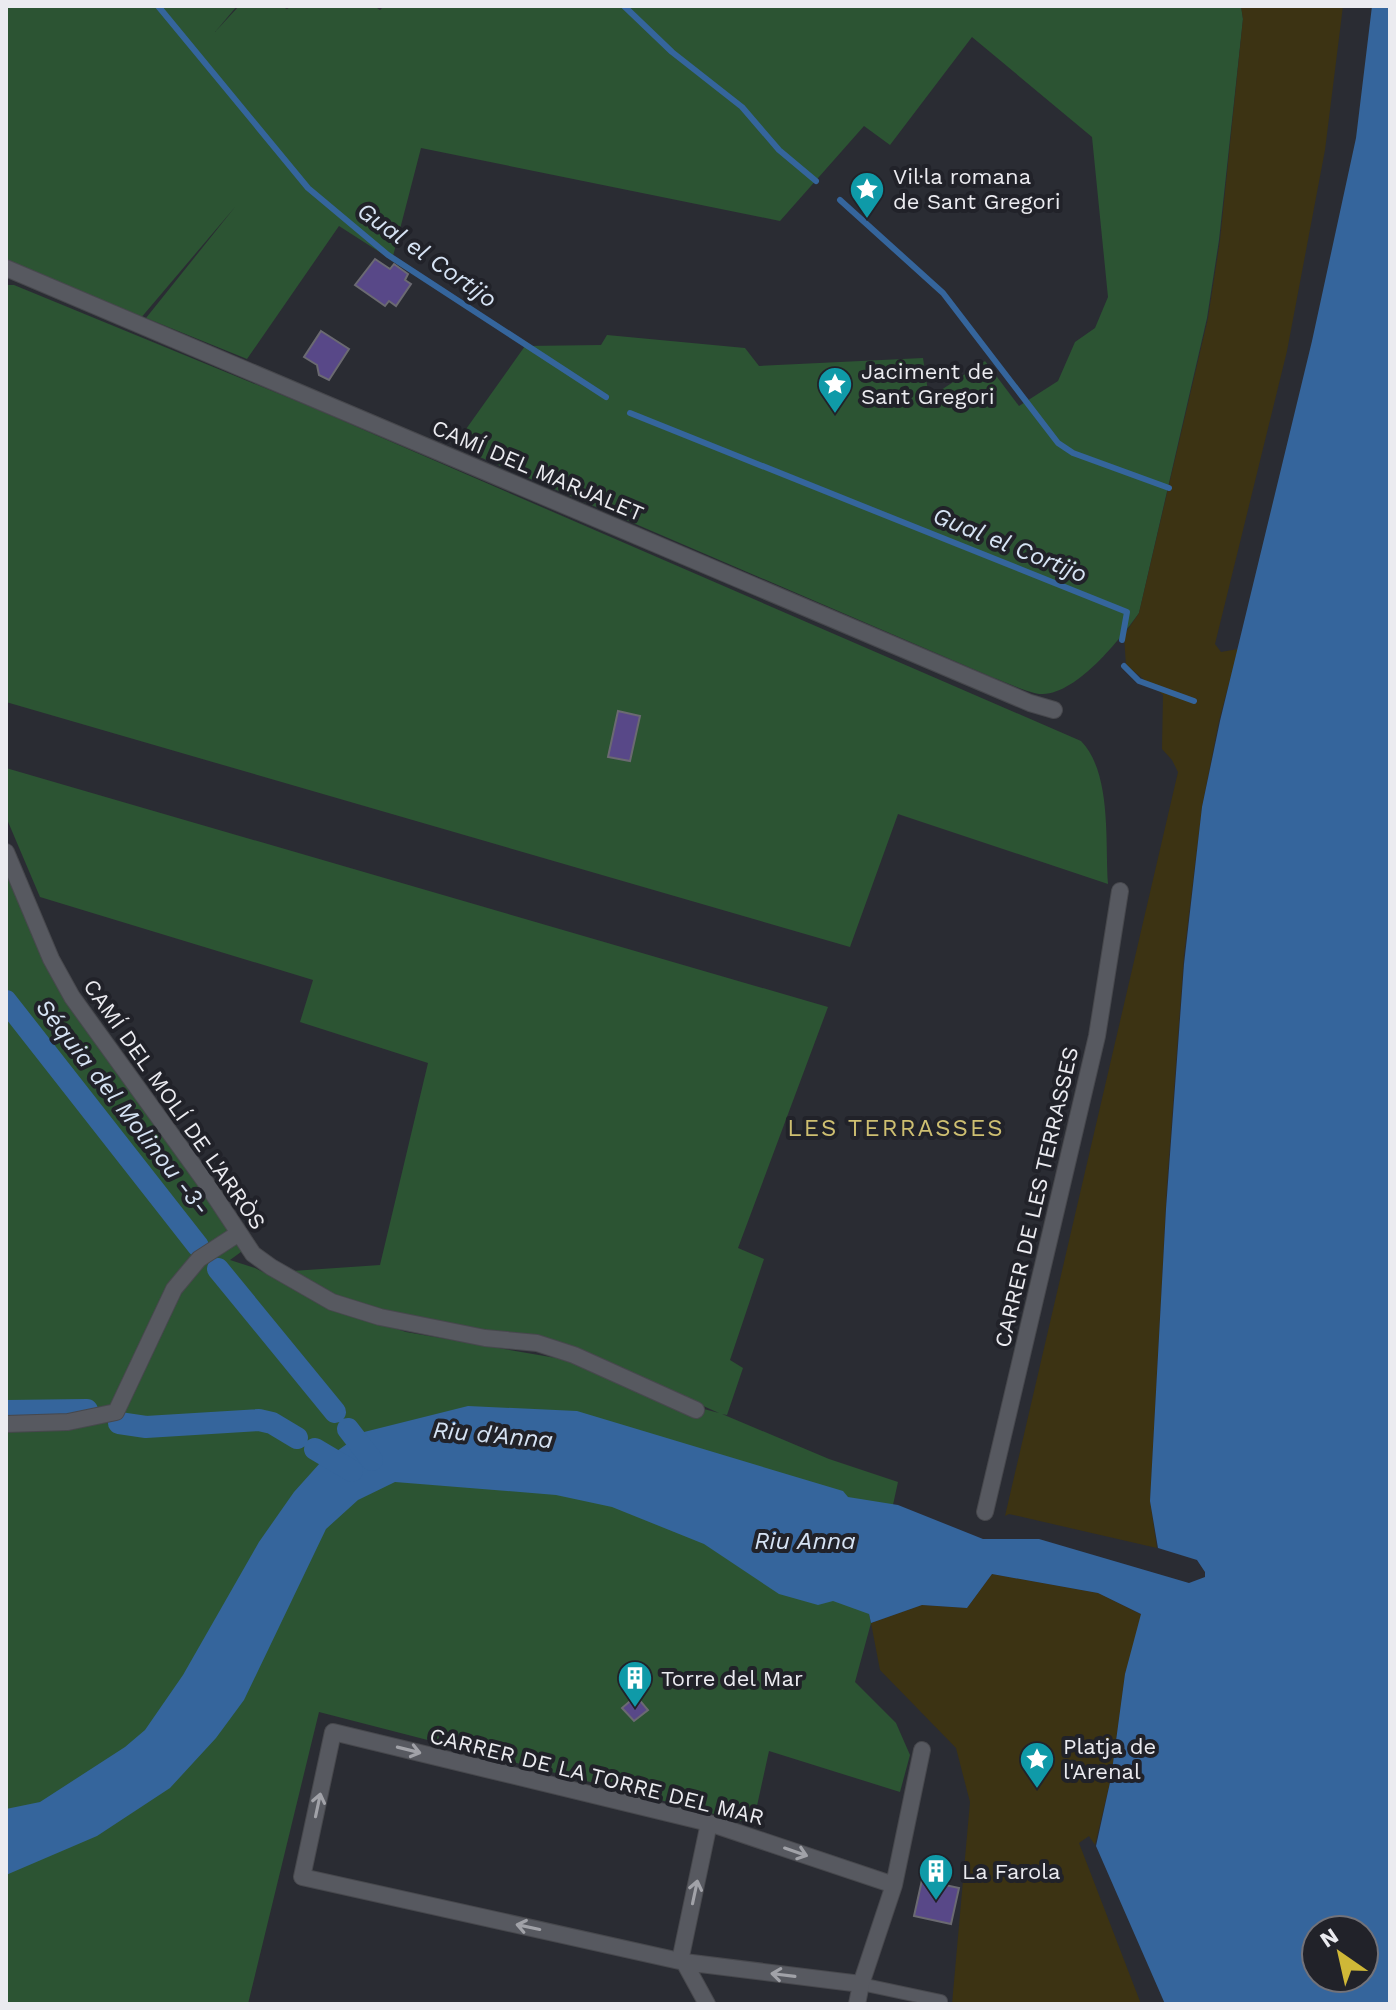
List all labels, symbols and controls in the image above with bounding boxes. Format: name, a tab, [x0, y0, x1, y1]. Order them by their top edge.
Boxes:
place label: Vil·la romana de Sant Gregori	[893, 164, 1061, 214]
place icon: Vil·la romana de Sant Gregori	[848, 170, 886, 220]
water label: Gual el Cortijo	[352, 196, 502, 314]
place label: Jaciment de Sant Gregori	[861, 359, 995, 409]
place icon: Jaciment de Sant Gregori	[816, 365, 854, 415]
street label: CAMÍ DEL MARJALET	[428, 415, 647, 526]
water label: Gual el Cortijo	[929, 501, 1091, 589]
street label: CAMÍ DEL MOLÍ DE L'ARRÒS	[78, 974, 271, 1234]
water label: Séquia del Molinou -3-	[30, 993, 216, 1221]
street label: CARRER DE LES TERRASSES	[990, 1044, 1083, 1350]
district label: LES TERRASSES	[787, 1114, 1005, 1142]
water label: Riu d'Anna	[432, 1416, 554, 1454]
water label: Riu Anna	[754, 1527, 856, 1555]
building icon: Torre del Mar	[616, 1659, 654, 1709]
place label: Torre del Mar	[661, 1666, 803, 1691]
street label: CARRER DE LA TORRE DEL MAR	[427, 1723, 767, 1830]
place label: Platja de l'Arenal	[1063, 1734, 1156, 1784]
place icon: Platja de l'Arenal	[1018, 1740, 1056, 1790]
one-way arrow	[396, 1743, 422, 1758]
one-way arrow	[311, 1792, 326, 1818]
one-way arrow	[783, 1845, 808, 1860]
building icon: La Farola	[917, 1852, 955, 1902]
place label: La Farola	[962, 1859, 1060, 1884]
one-way arrow	[688, 1879, 703, 1905]
north arrow	[1300, 1914, 1380, 1994]
one-way arrow	[515, 1919, 541, 1934]
text: N	[1315, 1923, 1343, 1953]
one-way arrow	[770, 1967, 797, 1982]

